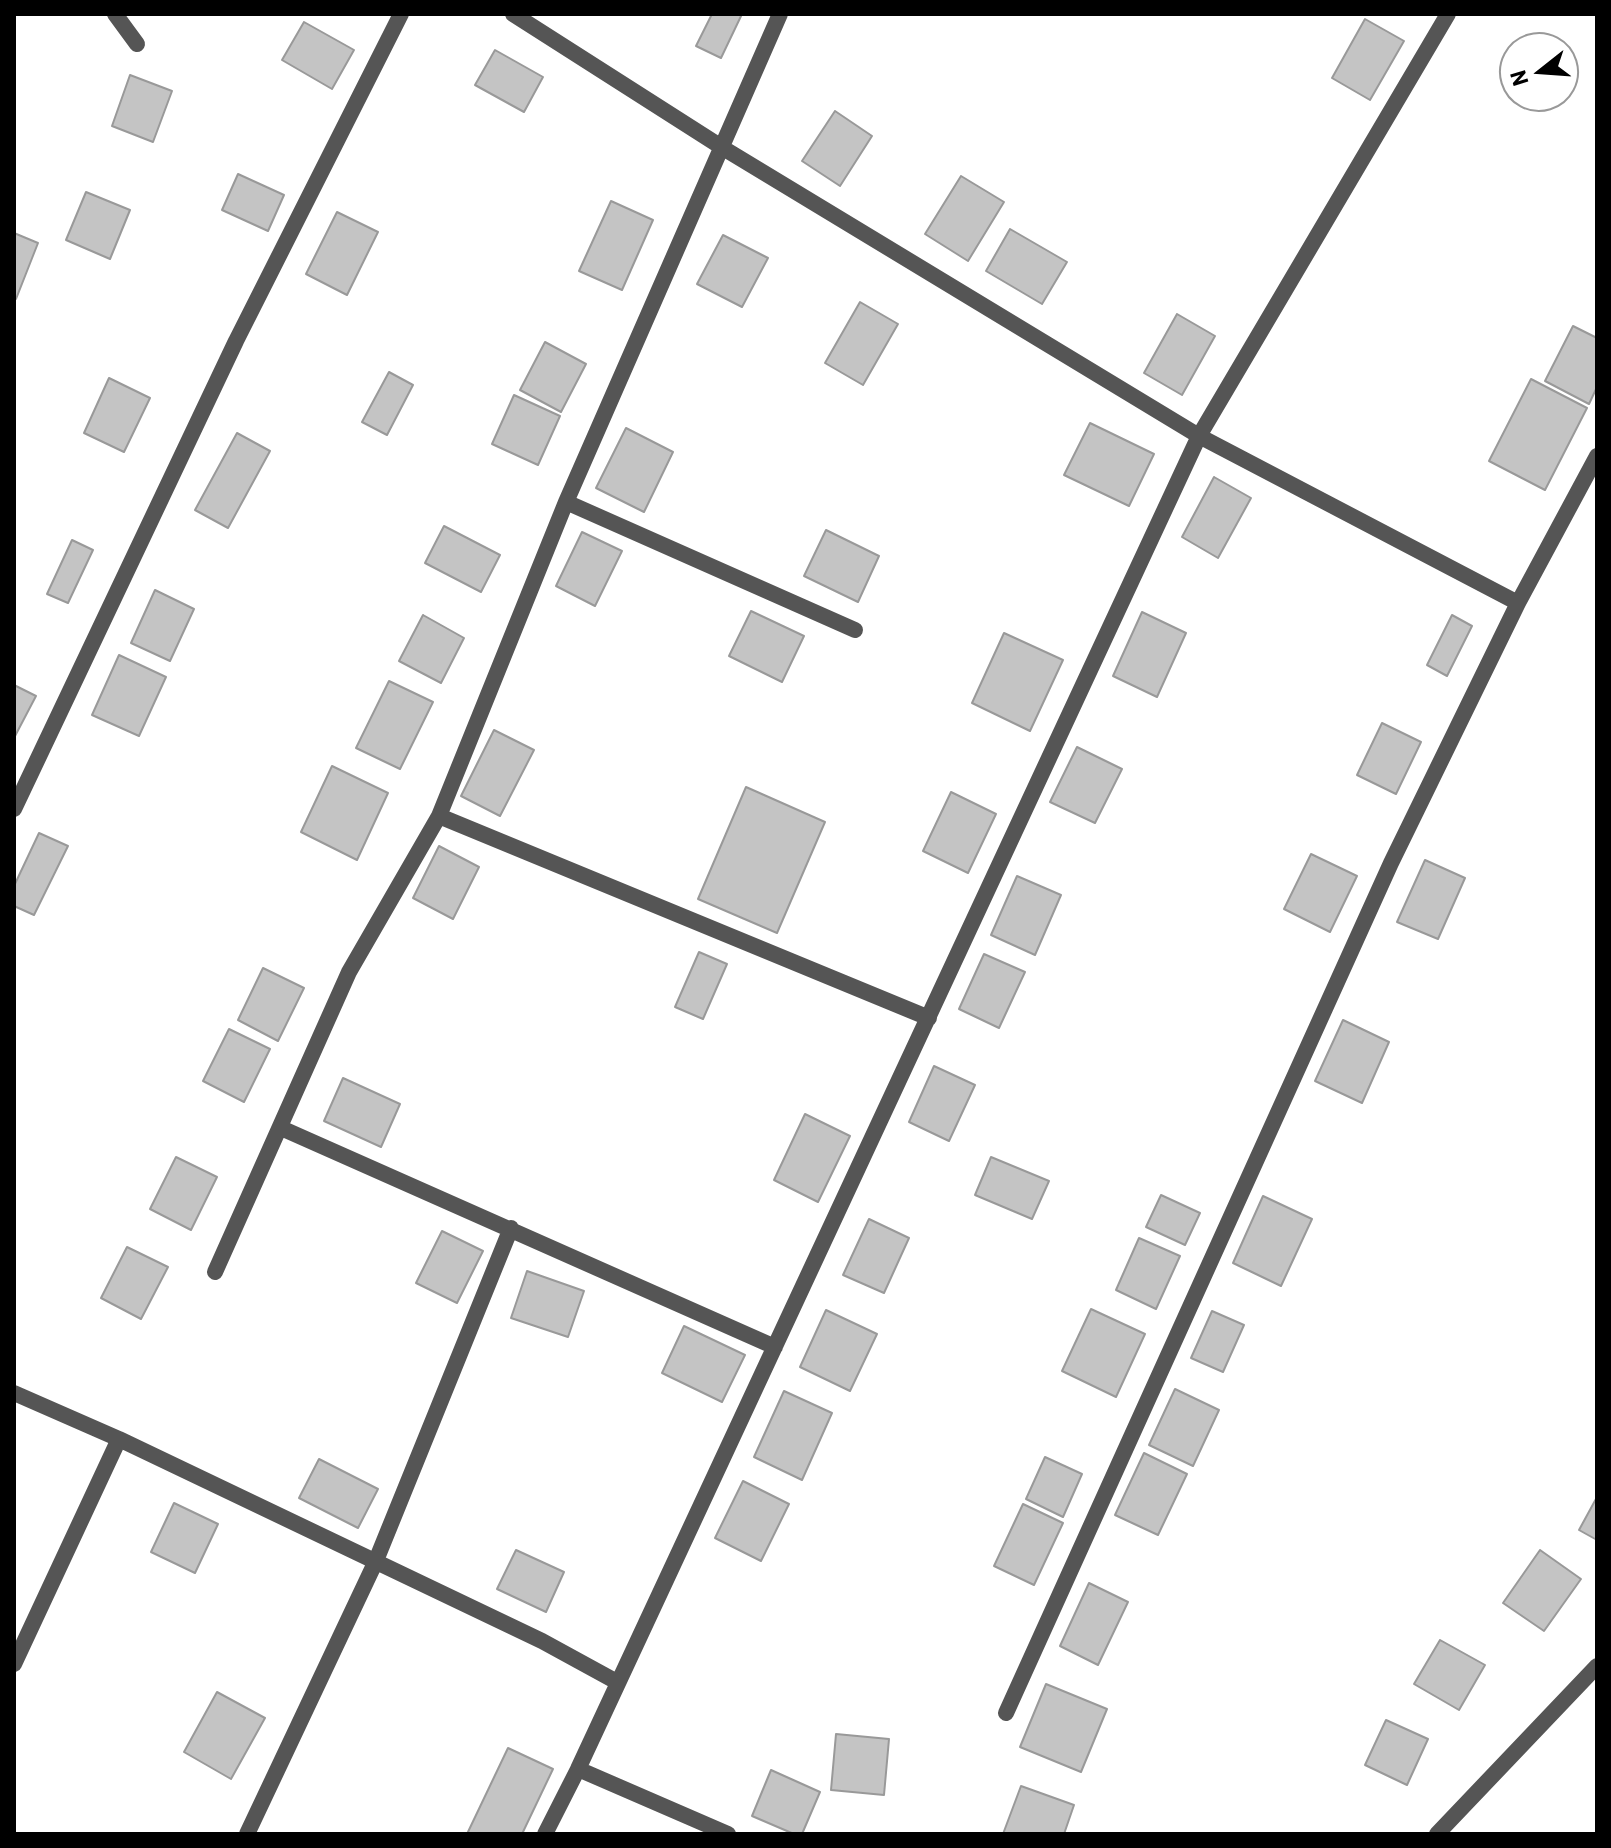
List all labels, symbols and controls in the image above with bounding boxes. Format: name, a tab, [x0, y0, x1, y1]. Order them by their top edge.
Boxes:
north arrow	[1499, 32, 1579, 112]
text: N	[1503, 68, 1533, 89]

